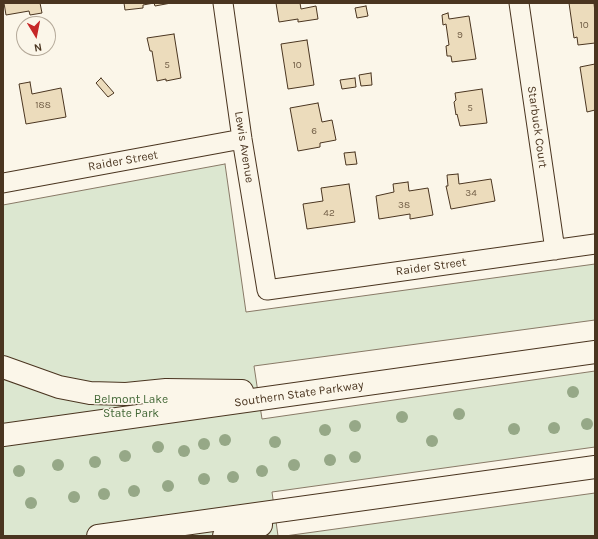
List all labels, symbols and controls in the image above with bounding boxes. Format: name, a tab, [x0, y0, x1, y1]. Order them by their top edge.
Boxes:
north arrow	[16, 16, 56, 56]
house number: 10	[579, 19, 589, 31]
house number: 9	[457, 29, 463, 41]
text: N	[33, 40, 43, 54]
house number: 5	[164, 59, 170, 71]
house number: 10	[292, 59, 302, 71]
street label: Starbuck Court	[524, 85, 550, 169]
house number: 188	[35, 99, 51, 111]
house number: 5	[467, 102, 473, 114]
street label: Lewis Avenue	[231, 110, 257, 184]
house number: 6	[311, 125, 317, 137]
street label: Raider Street	[87, 148, 159, 174]
house number: 34	[465, 187, 477, 199]
house number: 38	[398, 199, 410, 211]
house number: 42	[323, 207, 335, 219]
street label: Raider Street	[395, 255, 467, 279]
street label: Southern State Parkway	[233, 378, 365, 410]
park label: Belmont Lake State Park	[94, 393, 168, 421]

